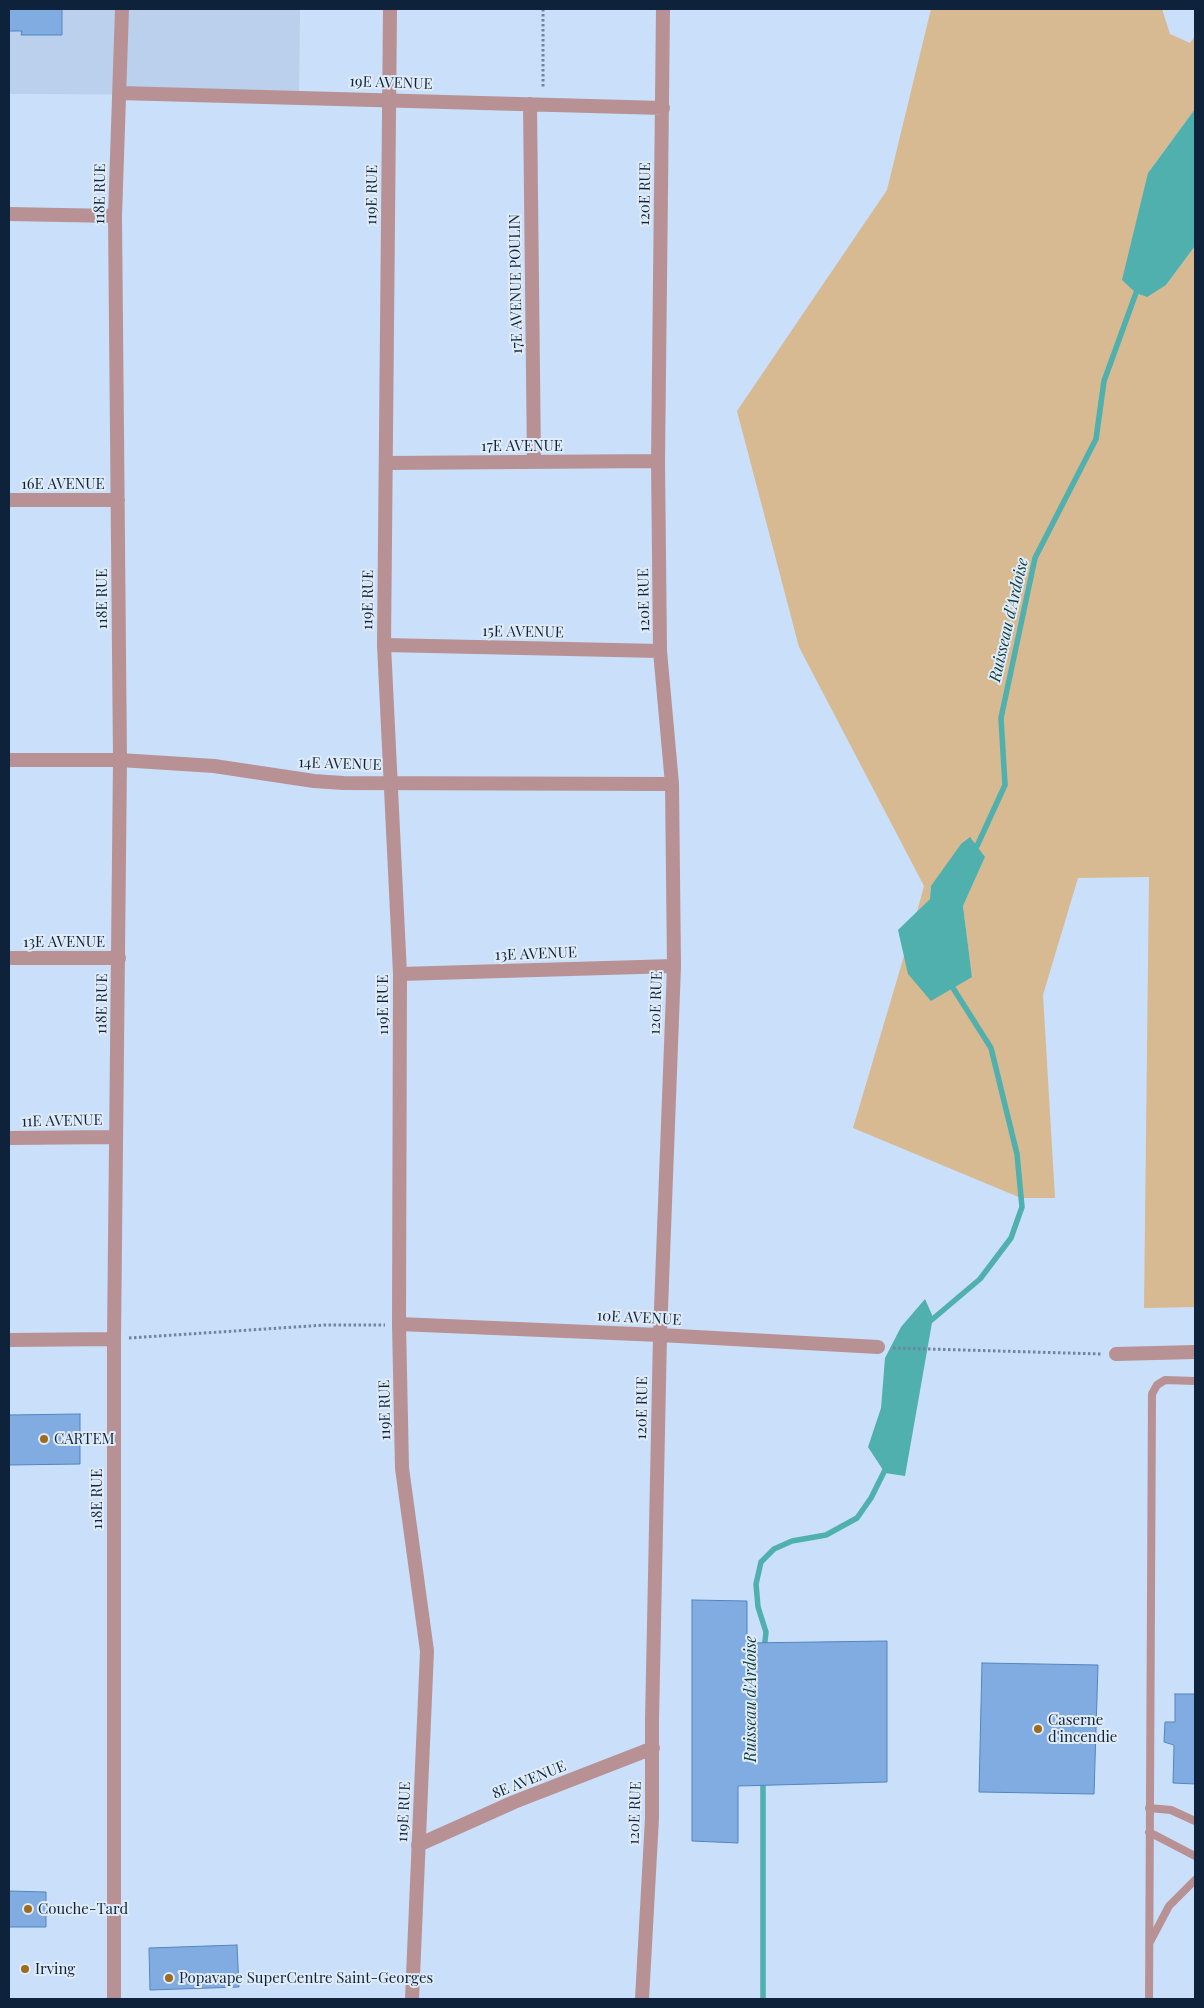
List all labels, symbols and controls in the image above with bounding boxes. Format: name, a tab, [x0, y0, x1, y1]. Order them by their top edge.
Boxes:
street label: 19E AVENUE	[349, 73, 433, 93]
street label: 120E RUE	[635, 162, 655, 226]
street label: 118E RUE	[90, 163, 110, 225]
street label: 119E RUE	[362, 165, 382, 225]
street label: 17E AVENUE POULIN	[506, 214, 526, 354]
street label: 17E AVENUE	[481, 437, 563, 455]
street label: 16E AVENUE	[21, 475, 105, 493]
water label: Ruisseau d'Ardoise	[985, 556, 1033, 684]
street label: 120E RUE	[634, 568, 654, 632]
street label: 118E RUE	[93, 569, 111, 629]
street label: 119E RUE	[358, 570, 378, 630]
street label: 15E AVENUE	[482, 622, 564, 642]
street label: 14E AVENUE	[298, 754, 382, 774]
street label: 13E AVENUE	[23, 933, 105, 951]
street label: 13E AVENUE	[495, 944, 577, 964]
street label: 120E RUE	[646, 971, 666, 1035]
street label: 118E RUE	[92, 973, 112, 1035]
street label: 119E RUE	[374, 975, 392, 1035]
street label: 11E AVENUE	[21, 1111, 103, 1131]
street label: 10E AVENUE	[596, 1307, 682, 1329]
street label: 120E RUE	[632, 1376, 652, 1440]
street label: 119E RUE	[375, 1380, 395, 1440]
place label: CARTEM	[54, 1430, 115, 1448]
marker: CARTEM	[38, 1433, 50, 1445]
street label: 118E RUE	[88, 1469, 106, 1529]
water label: Ruisseau d'Ardoise	[741, 1636, 761, 1762]
place label: Caserne d'incendie	[1048, 1711, 1117, 1746]
marker: Caserne d'incendie	[1032, 1723, 1044, 1735]
street label: 8E AVENUE	[490, 1757, 568, 1803]
street label: 119E RUE	[393, 1781, 415, 1843]
street label: 120E RUE	[625, 1781, 645, 1845]
place label: Couche-Tard	[38, 1900, 128, 1918]
marker: Couche-Tard	[22, 1903, 34, 1915]
place label: Irving	[35, 1960, 75, 1978]
marker: Irving	[19, 1963, 31, 1975]
place label: Popavape SuperCentre Saint-Georges	[179, 1969, 433, 1987]
marker: Popavape SuperCentre Saint-Georges	[163, 1972, 175, 1984]

